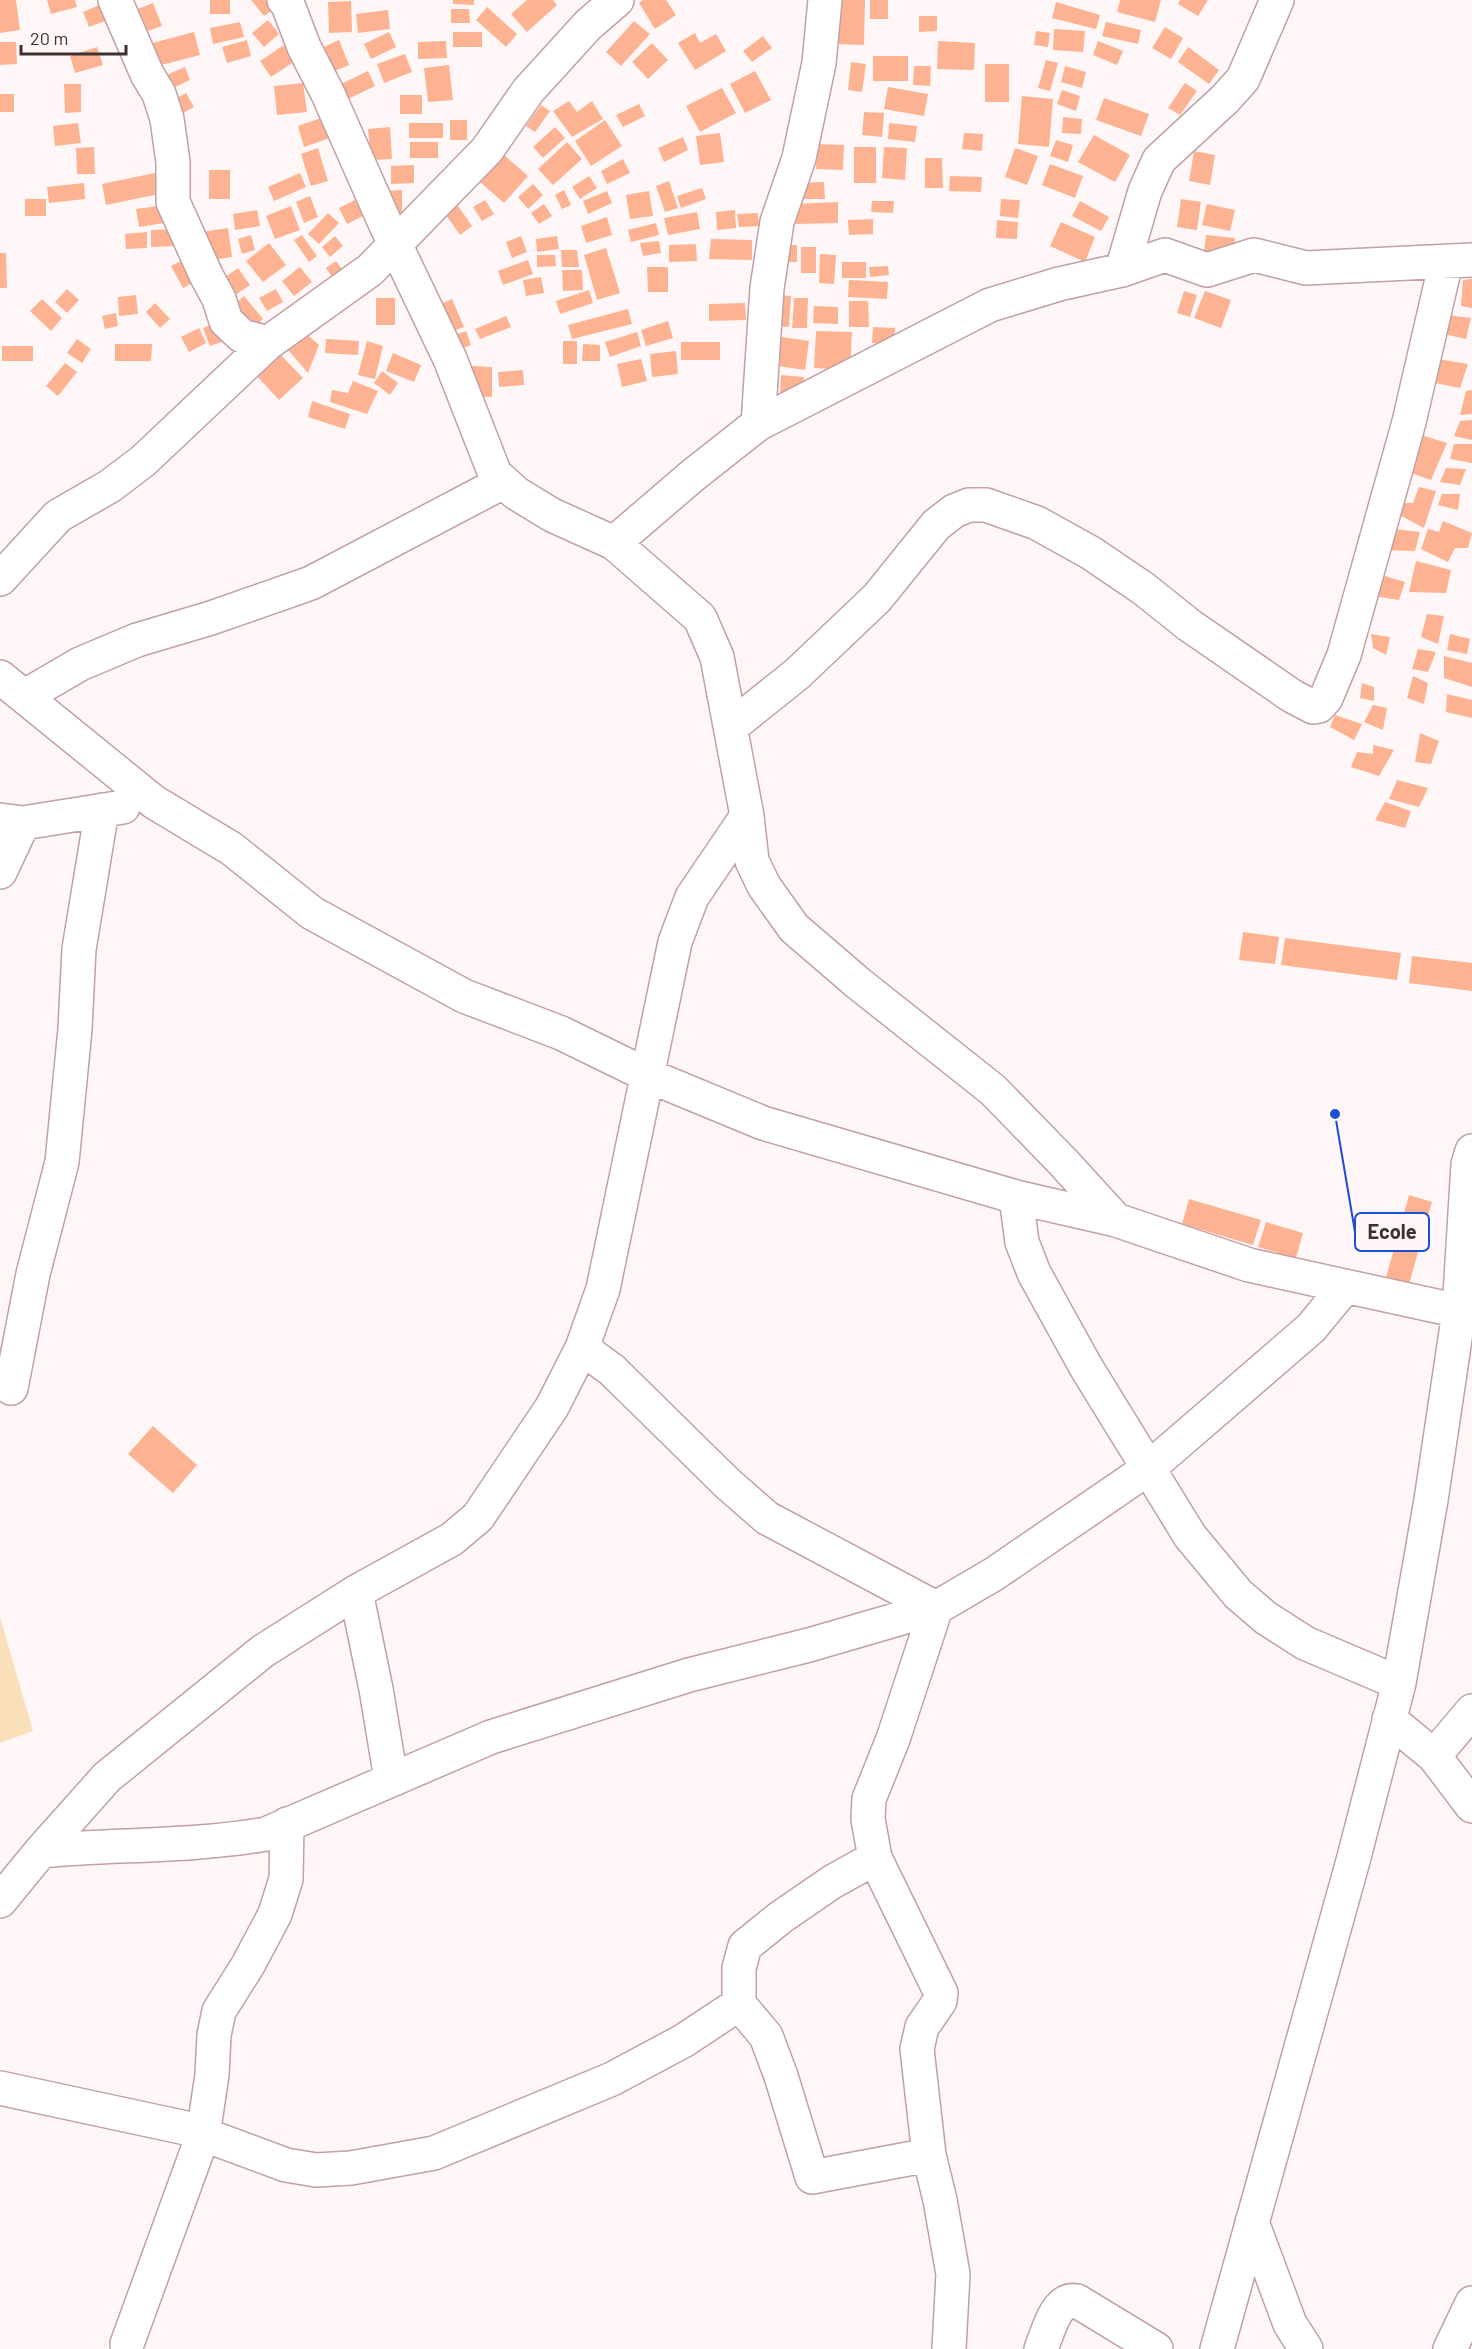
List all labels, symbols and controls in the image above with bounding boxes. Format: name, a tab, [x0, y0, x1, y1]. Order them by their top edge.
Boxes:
scale bar	[21, 18, 126, 56]
text: 20 m	[30, 27, 68, 49]
callout: Ecole	[1355, 1213, 1429, 1251]
text: Ecole	[1367, 1219, 1417, 1243]

